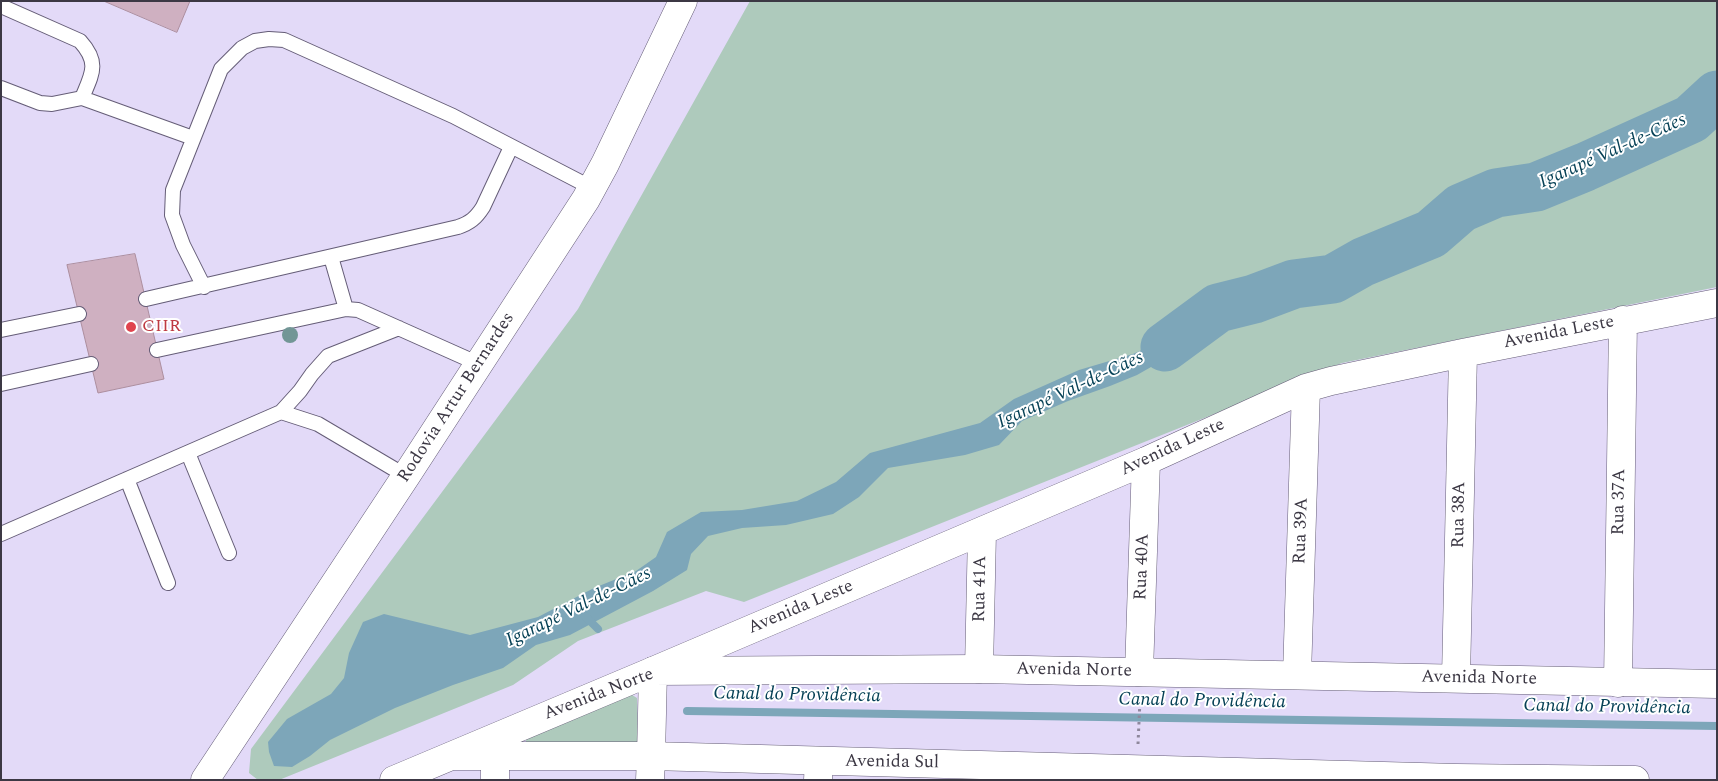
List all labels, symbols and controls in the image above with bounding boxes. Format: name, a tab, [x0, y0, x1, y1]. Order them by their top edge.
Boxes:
water label: Igarapé Val-de-Cães	[1536, 109, 1690, 195]
street label: Rodovia Artur Bernardes	[394, 309, 520, 487]
street label: Avenida Leste	[1502, 312, 1616, 354]
place label: CIIR	[142, 316, 181, 338]
marker: CIIR	[124, 320, 138, 334]
water label: Igarapé Val-de-Cães	[994, 347, 1148, 435]
street label: Avenida Leste	[1118, 414, 1228, 482]
street label: Rua 37A	[1609, 468, 1631, 536]
street label: Rua 38A	[1449, 481, 1471, 549]
street label: Rua 39A	[1290, 497, 1314, 565]
street label: Rua 40A	[1131, 533, 1155, 601]
street label: Rua 41A	[970, 555, 992, 623]
water label: Igarapé Val-de-Cães	[503, 563, 655, 653]
street label: Avenida Leste	[745, 576, 857, 640]
street label: Avenida Norte	[1016, 659, 1132, 683]
street label: Avenida Norte	[541, 664, 657, 726]
street label: Avenida Norte	[1421, 667, 1537, 691]
water label: Canal do Providência	[713, 683, 881, 709]
water label: Canal do Providência	[1118, 689, 1286, 715]
water label: Canal do Providência	[1523, 695, 1691, 721]
street label: Avenida Sul	[845, 751, 939, 775]

